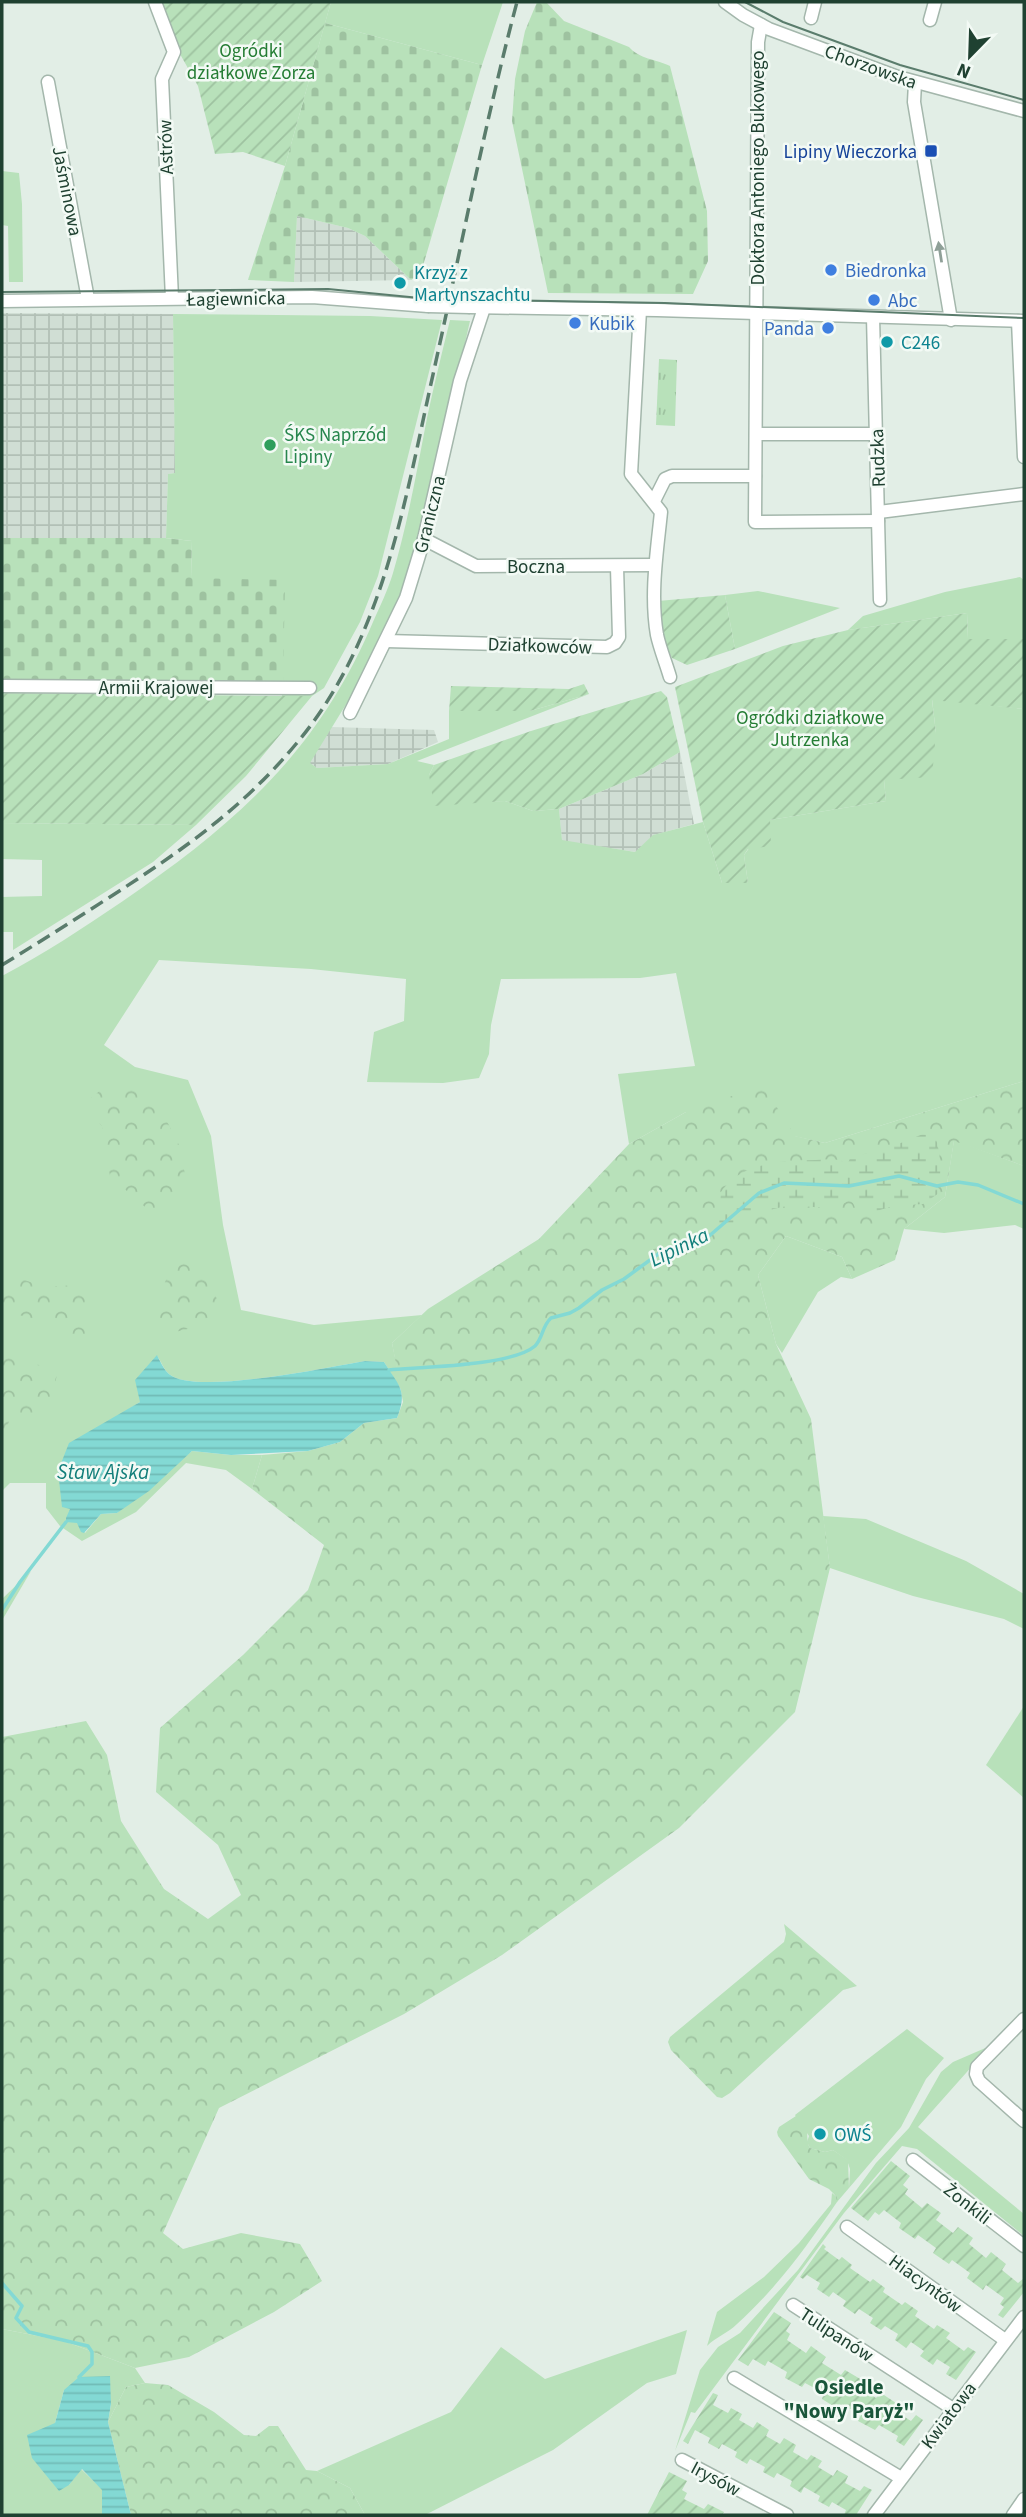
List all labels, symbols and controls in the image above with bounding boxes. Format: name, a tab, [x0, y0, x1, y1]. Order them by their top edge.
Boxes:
north arrow	[935, 21, 1005, 91]
park label: Ogródki działkowe Zorza	[187, 38, 315, 87]
street label: Chorzowska	[821, 38, 920, 97]
street label: Doktora Antoniego Bukowego	[745, 50, 772, 286]
text: N	[953, 55, 975, 85]
street label: Astrów	[152, 119, 181, 175]
place label: Lipiny Wieczorka	[784, 139, 917, 166]
marker: Lipiny Wieczorka	[923, 143, 939, 159]
street label: Jaśminowa	[45, 144, 88, 238]
one-way arrow	[934, 241, 945, 263]
place label: Biedronka	[845, 258, 927, 285]
place label: Krzyż z Martynszachtu	[414, 260, 531, 309]
marker: Biedronka	[823, 262, 839, 278]
marker: Krzyż z Martynszachtu	[392, 275, 408, 291]
street label: Łagiewnicka	[185, 285, 286, 314]
place label: Abc	[888, 288, 918, 315]
marker: Abc	[866, 292, 882, 308]
place label: Kubik	[589, 311, 635, 338]
marker: Kubik	[567, 315, 583, 331]
place label: Panda	[764, 316, 814, 343]
marker: Panda	[820, 320, 836, 336]
place label: C246	[901, 330, 940, 357]
marker: C246	[879, 334, 895, 350]
place label: ŚKS Naprzód Lipiny	[284, 422, 387, 471]
street label: Rudzka	[864, 428, 893, 488]
marker: ŚKS Naprzód Lipiny	[262, 437, 278, 453]
street label: Graniczna	[408, 473, 453, 556]
street label: Boczna	[507, 554, 565, 581]
street label: Działkowców	[487, 631, 593, 662]
street label: Armii Krajowej	[98, 675, 214, 702]
park label: Ogródki działkowe Jutrzenka	[736, 705, 884, 754]
water label: Lipinka	[644, 1220, 714, 1274]
water label: Staw Ajska	[57, 1457, 149, 1487]
place label: OWŚ	[834, 2122, 871, 2149]
marker: OWŚ	[812, 2126, 828, 2142]
street label: Żonkili	[937, 2177, 997, 2231]
street label: Hiacyntów	[883, 2248, 968, 2320]
street label: Tulipanów	[794, 2301, 879, 2369]
district label: Osiedle "Nowy Paryż"	[784, 2372, 914, 2426]
street label: Kwiatowa	[915, 2377, 983, 2455]
street label: Irysów	[686, 2455, 745, 2504]

